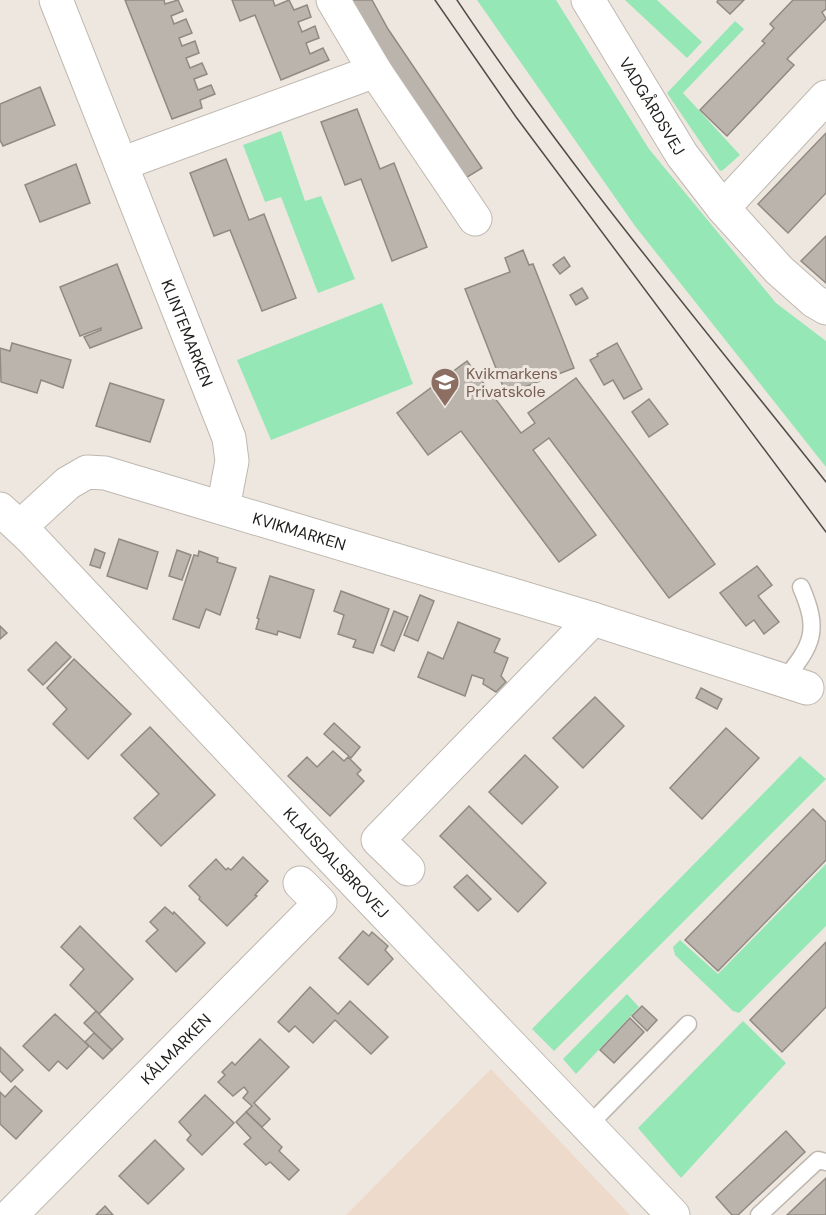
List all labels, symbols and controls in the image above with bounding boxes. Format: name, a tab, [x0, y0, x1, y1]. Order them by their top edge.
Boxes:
street label: VADGÅRDSVEJ	[615, 53, 690, 159]
street label: KLINTEMARKEN	[157, 276, 218, 390]
place label: Kvikmarkens Privatskole	[466, 363, 558, 402]
school or university icon: Kvikmarkens Privatskole	[429, 366, 461, 408]
street label: KVIKMARKEN	[250, 507, 349, 555]
street label: KLAUSDALSBROVEJ	[279, 803, 394, 922]
street label: KÅLMARKEN	[136, 1009, 215, 1089]

